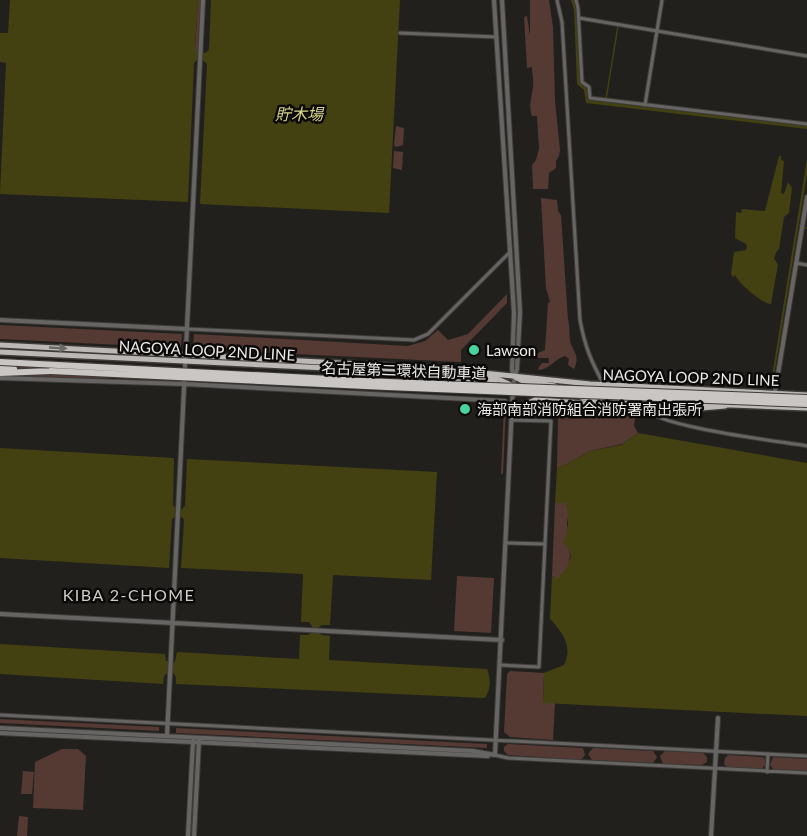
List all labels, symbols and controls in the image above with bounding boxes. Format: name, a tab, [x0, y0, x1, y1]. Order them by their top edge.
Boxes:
water label: 貯木場	[275, 104, 325, 123]
street label: NAGOYA LOOP 2ND LINE	[118, 336, 296, 364]
place label: Lawson	[486, 341, 536, 359]
one-way arrow	[49, 343, 68, 352]
marker: Lawson	[467, 343, 481, 357]
street label: 名古屋第二環状自動車道	[321, 358, 487, 382]
street label: NAGOYA LOOP 2ND LINE	[602, 365, 780, 389]
place label: 海部南部消防組合消防署南出張所	[477, 400, 702, 418]
marker: 海部南部消防組合消防署南出張所	[458, 402, 472, 416]
district label: KIBA 2-CHOME	[63, 585, 195, 604]

